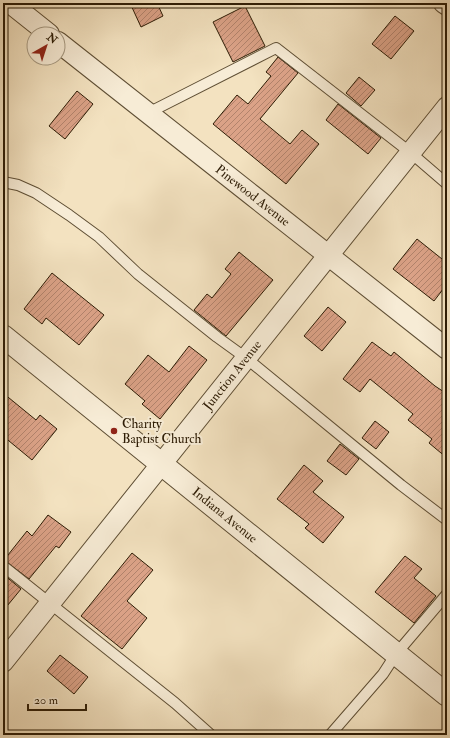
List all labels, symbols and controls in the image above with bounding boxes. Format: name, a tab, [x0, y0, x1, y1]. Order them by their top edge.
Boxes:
north arrow	[26, 26, 66, 66]
text: N	[43, 30, 61, 47]
street label: Pinewood Avenue	[212, 161, 294, 230]
street label: Junction Avenue	[199, 337, 265, 414]
place label: Charity Baptist Church	[122, 416, 202, 448]
marker: Charity Baptist Church	[109, 426, 119, 436]
street label: Indiana Avenue	[189, 484, 261, 547]
scale bar	[28, 686, 86, 712]
text: 20 m	[34, 693, 59, 708]

